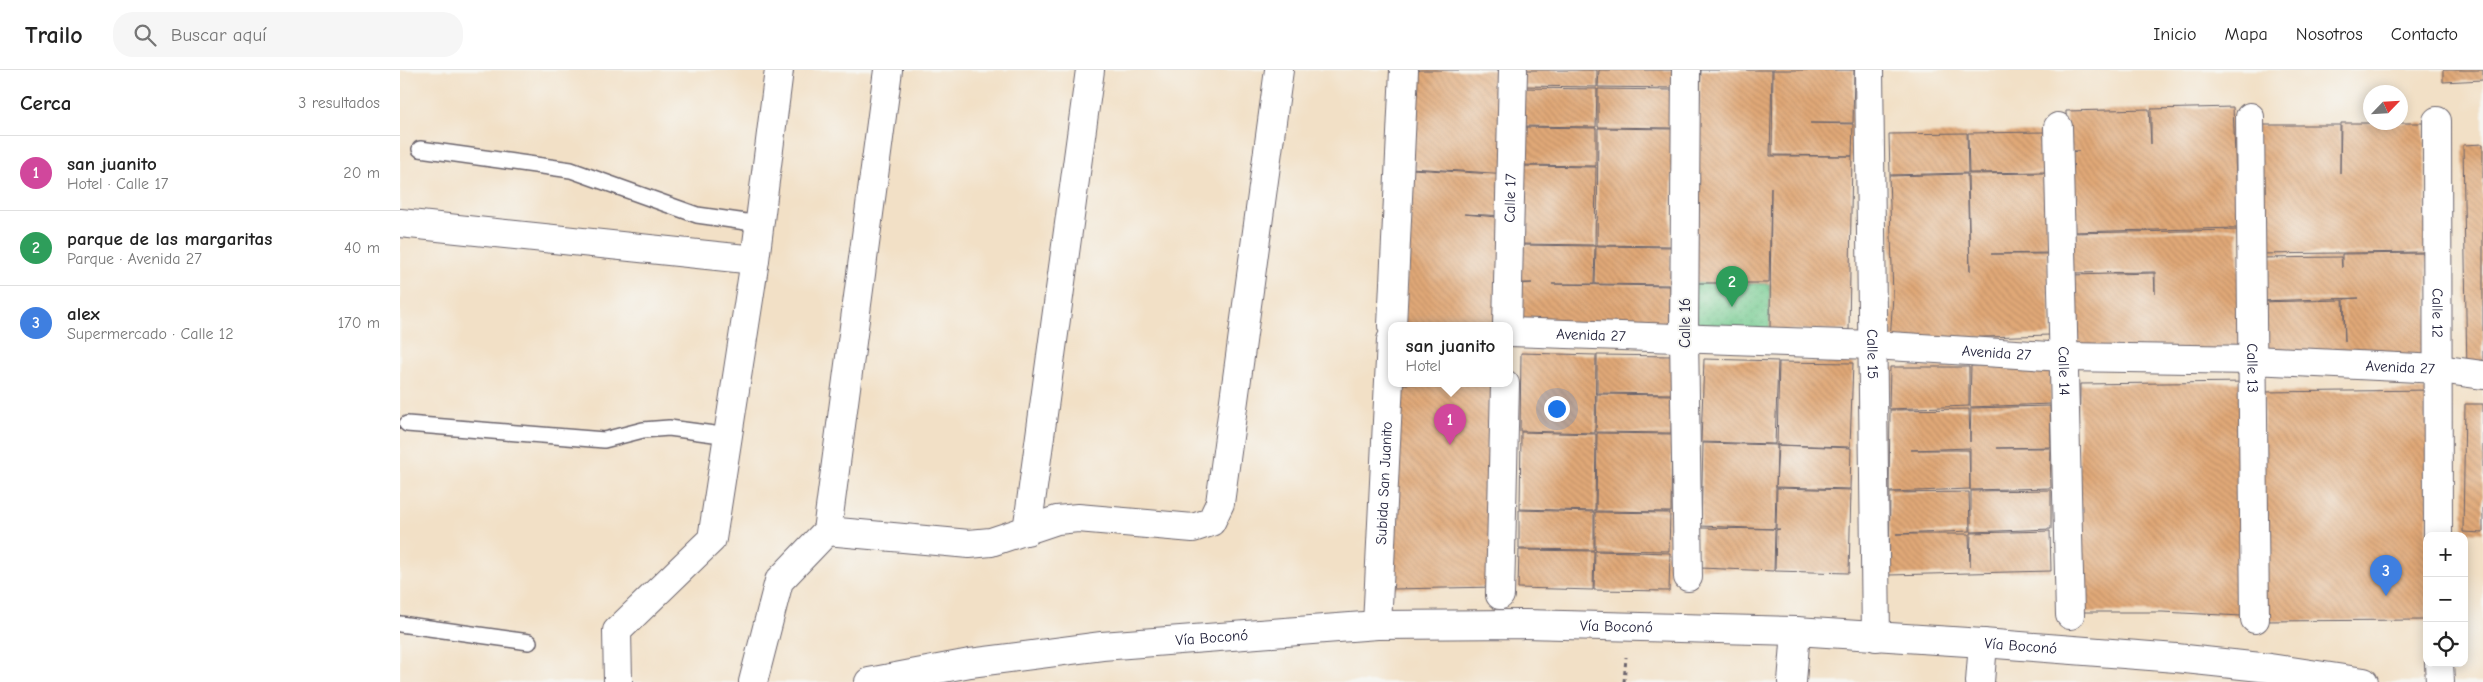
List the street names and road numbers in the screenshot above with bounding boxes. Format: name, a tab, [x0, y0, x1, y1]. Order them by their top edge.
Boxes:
street label: Calle 17	[1500, 173, 1520, 223]
street label: Calle 12	[2428, 288, 2447, 338]
street label: Calle 16	[1676, 298, 1694, 348]
street label: Avenida 27	[1556, 325, 1626, 345]
street label: Calle 15	[1863, 329, 1882, 379]
street label: Avenida 27	[1961, 342, 2032, 364]
street label: Calle 13	[2243, 343, 2262, 393]
street label: Calle 14	[2054, 346, 2074, 396]
street label: Avenida 27	[2365, 356, 2435, 378]
street label: Subida San Juanito	[1372, 421, 1396, 545]
street label: Vía Boconó	[1580, 616, 1653, 636]
street label: Vía Boconó	[1175, 626, 1249, 649]
street label: Vía Boconó	[1984, 634, 2058, 658]

